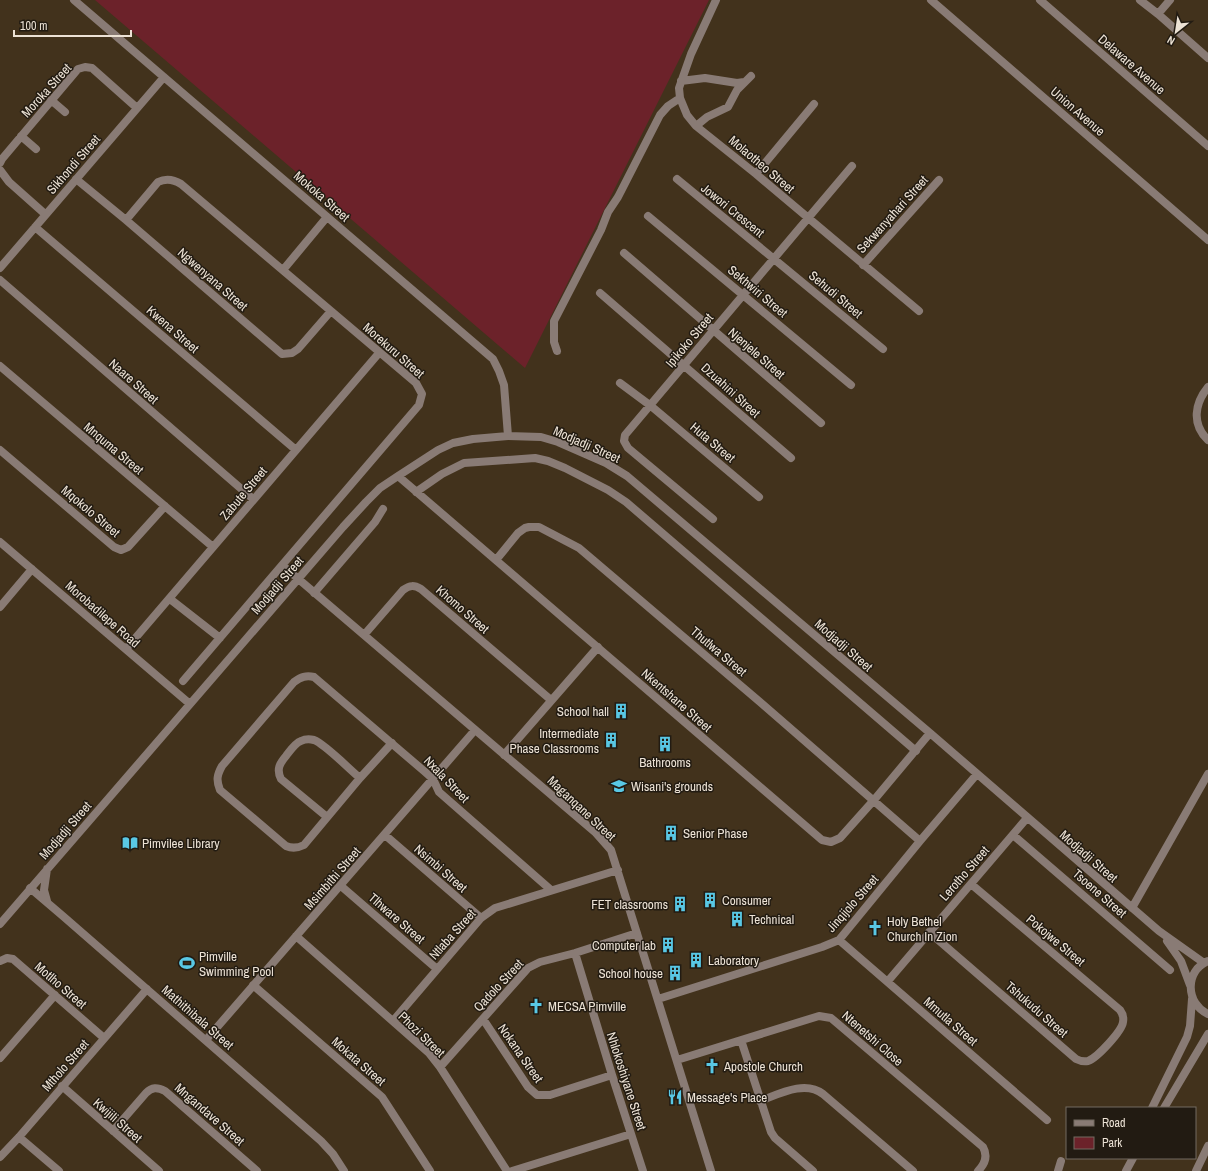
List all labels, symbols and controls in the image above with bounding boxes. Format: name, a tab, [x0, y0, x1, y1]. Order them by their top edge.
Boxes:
scale bar	[14, 12, 131, 38]
north arrow	[1156, 12, 1196, 52]
text: 100 m	[20, 18, 47, 34]
street label: Delaware Avenue	[1095, 31, 1169, 98]
text: N	[1165, 33, 1177, 48]
street label: Moroka Street	[18, 60, 75, 121]
street label: Union Avenue	[1047, 83, 1109, 140]
street label: Sikhondi Street	[43, 131, 104, 198]
street label: Molaotheo Street	[725, 132, 798, 197]
street label: Mokoka Street	[290, 167, 353, 225]
street label: Sekwanyahari Street	[853, 172, 932, 257]
street label: Jowori Crescent	[697, 180, 768, 241]
street label: Ngwenyana Street	[174, 244, 251, 315]
street label: Sekhwiri Street	[724, 261, 791, 321]
street label: Sehudi Street	[805, 267, 866, 322]
street label: Kwena Street	[143, 302, 202, 357]
street label: Ipikoko Street	[662, 310, 717, 371]
street label: Morekuru Street	[359, 319, 428, 382]
street label: Njenjele Street	[725, 324, 789, 383]
street label: Naare Street	[105, 355, 162, 408]
street label: Dzuahini Street	[697, 359, 764, 421]
street label: Mnquma Street	[80, 418, 147, 478]
street label: Huta Street	[687, 419, 739, 466]
street label: Modjadji Street	[551, 422, 623, 467]
street label: Zabute Street	[216, 463, 271, 524]
street label: Mqokolo Street	[58, 482, 124, 541]
street label: Modjadji Street	[247, 553, 307, 618]
street label: Morobadilepe Road	[62, 577, 144, 652]
street label: Khomo Street	[432, 582, 493, 637]
street label: Modjadji Street	[811, 615, 876, 675]
street label: Thutlwa Street	[687, 623, 750, 680]
street label: Nkentshane Street	[638, 665, 716, 736]
building icon: School hall	[612, 702, 630, 720]
place label: School hall	[557, 703, 609, 720]
place label: Intermediate Phase Classrooms	[510, 725, 599, 757]
building icon: Intermediate Phase Classrooms	[602, 731, 620, 749]
building icon: Bathrooms	[656, 735, 674, 753]
street label: Nxala Street	[420, 752, 473, 806]
place label: Bathrooms	[639, 754, 691, 771]
street label: Maganqane Street	[544, 772, 620, 845]
school or university icon: Wisani's grounds	[610, 777, 628, 795]
place label: Wisani's grounds	[631, 778, 713, 795]
street label: Modjadji Street	[35, 798, 95, 863]
building icon: Senior Phase	[662, 824, 680, 842]
place label: Senior Phase	[683, 825, 748, 842]
street label: Modjadji Street	[1056, 826, 1121, 886]
library icon: Pimvilee Library	[121, 834, 139, 852]
place label: Pimvilee Library	[142, 835, 220, 852]
street label: Nsimbi Street	[411, 841, 471, 896]
street label: Lerotho Street	[936, 842, 993, 904]
street label: Msimbithi Street	[300, 843, 364, 913]
street label: Tsoene Street	[1069, 865, 1130, 921]
street label: Jinqijolo Street	[823, 871, 882, 936]
street label: Tlhware Street	[365, 889, 428, 948]
building icon: Consumer	[701, 891, 719, 909]
place label: Consumer	[722, 892, 772, 909]
building icon: FET classrooms	[671, 895, 689, 913]
place label: FET classrooms	[591, 896, 668, 913]
street label: Ntlaba Street	[425, 906, 480, 963]
building icon: Technical	[728, 910, 746, 928]
place label: Technical	[749, 911, 794, 928]
street label: Pokojwe Street	[1023, 911, 1089, 970]
place label: Holy Bethel Church In Zion	[887, 913, 958, 945]
church icon: Holy Bethel Church In Zion	[866, 919, 884, 937]
building icon: Computer lab	[659, 936, 677, 954]
place label: Computer lab	[592, 937, 656, 954]
place label: Pimville Swimming Pool	[199, 948, 274, 980]
building icon: Laboratory	[687, 951, 705, 969]
place label: Laboratory	[708, 952, 760, 969]
sports icon: Pimville Swimming Pool	[178, 954, 196, 972]
street label: Qadolo Street	[470, 955, 527, 1015]
street label: Motlho Street	[31, 958, 90, 1013]
building icon: School house	[666, 964, 684, 982]
place label: School house	[598, 965, 663, 982]
street label: Tshukudu Street	[1002, 978, 1071, 1041]
street label: Mathithibala Street	[158, 981, 237, 1053]
street label: Mmutla Street	[920, 993, 981, 1050]
church icon: MECSA Pimville	[527, 997, 545, 1015]
place label: MECSA Pimville	[548, 998, 626, 1015]
street label: Ntenetshi Close	[838, 1007, 907, 1070]
street label: Phozi Street	[395, 1008, 449, 1061]
street label: Nokana Street	[494, 1020, 547, 1086]
street label: Nhlokoshiyane Street	[603, 1030, 650, 1132]
street label: Mokata Street	[328, 1033, 389, 1090]
street label: Mtholo Street	[38, 1036, 93, 1095]
church icon: Apostole Church	[703, 1057, 721, 1075]
place label: Apostole Church	[723, 1058, 803, 1075]
street label: Mngandave Street	[171, 1079, 248, 1149]
restaurant icon: Message's Place	[666, 1088, 684, 1106]
place label: Message's Place	[687, 1089, 767, 1106]
street label: Kwijili Street	[90, 1094, 146, 1146]
legend	[1066, 1107, 1196, 1159]
text: Road	[1102, 1115, 1126, 1131]
text: Park	[1102, 1135, 1122, 1151]

